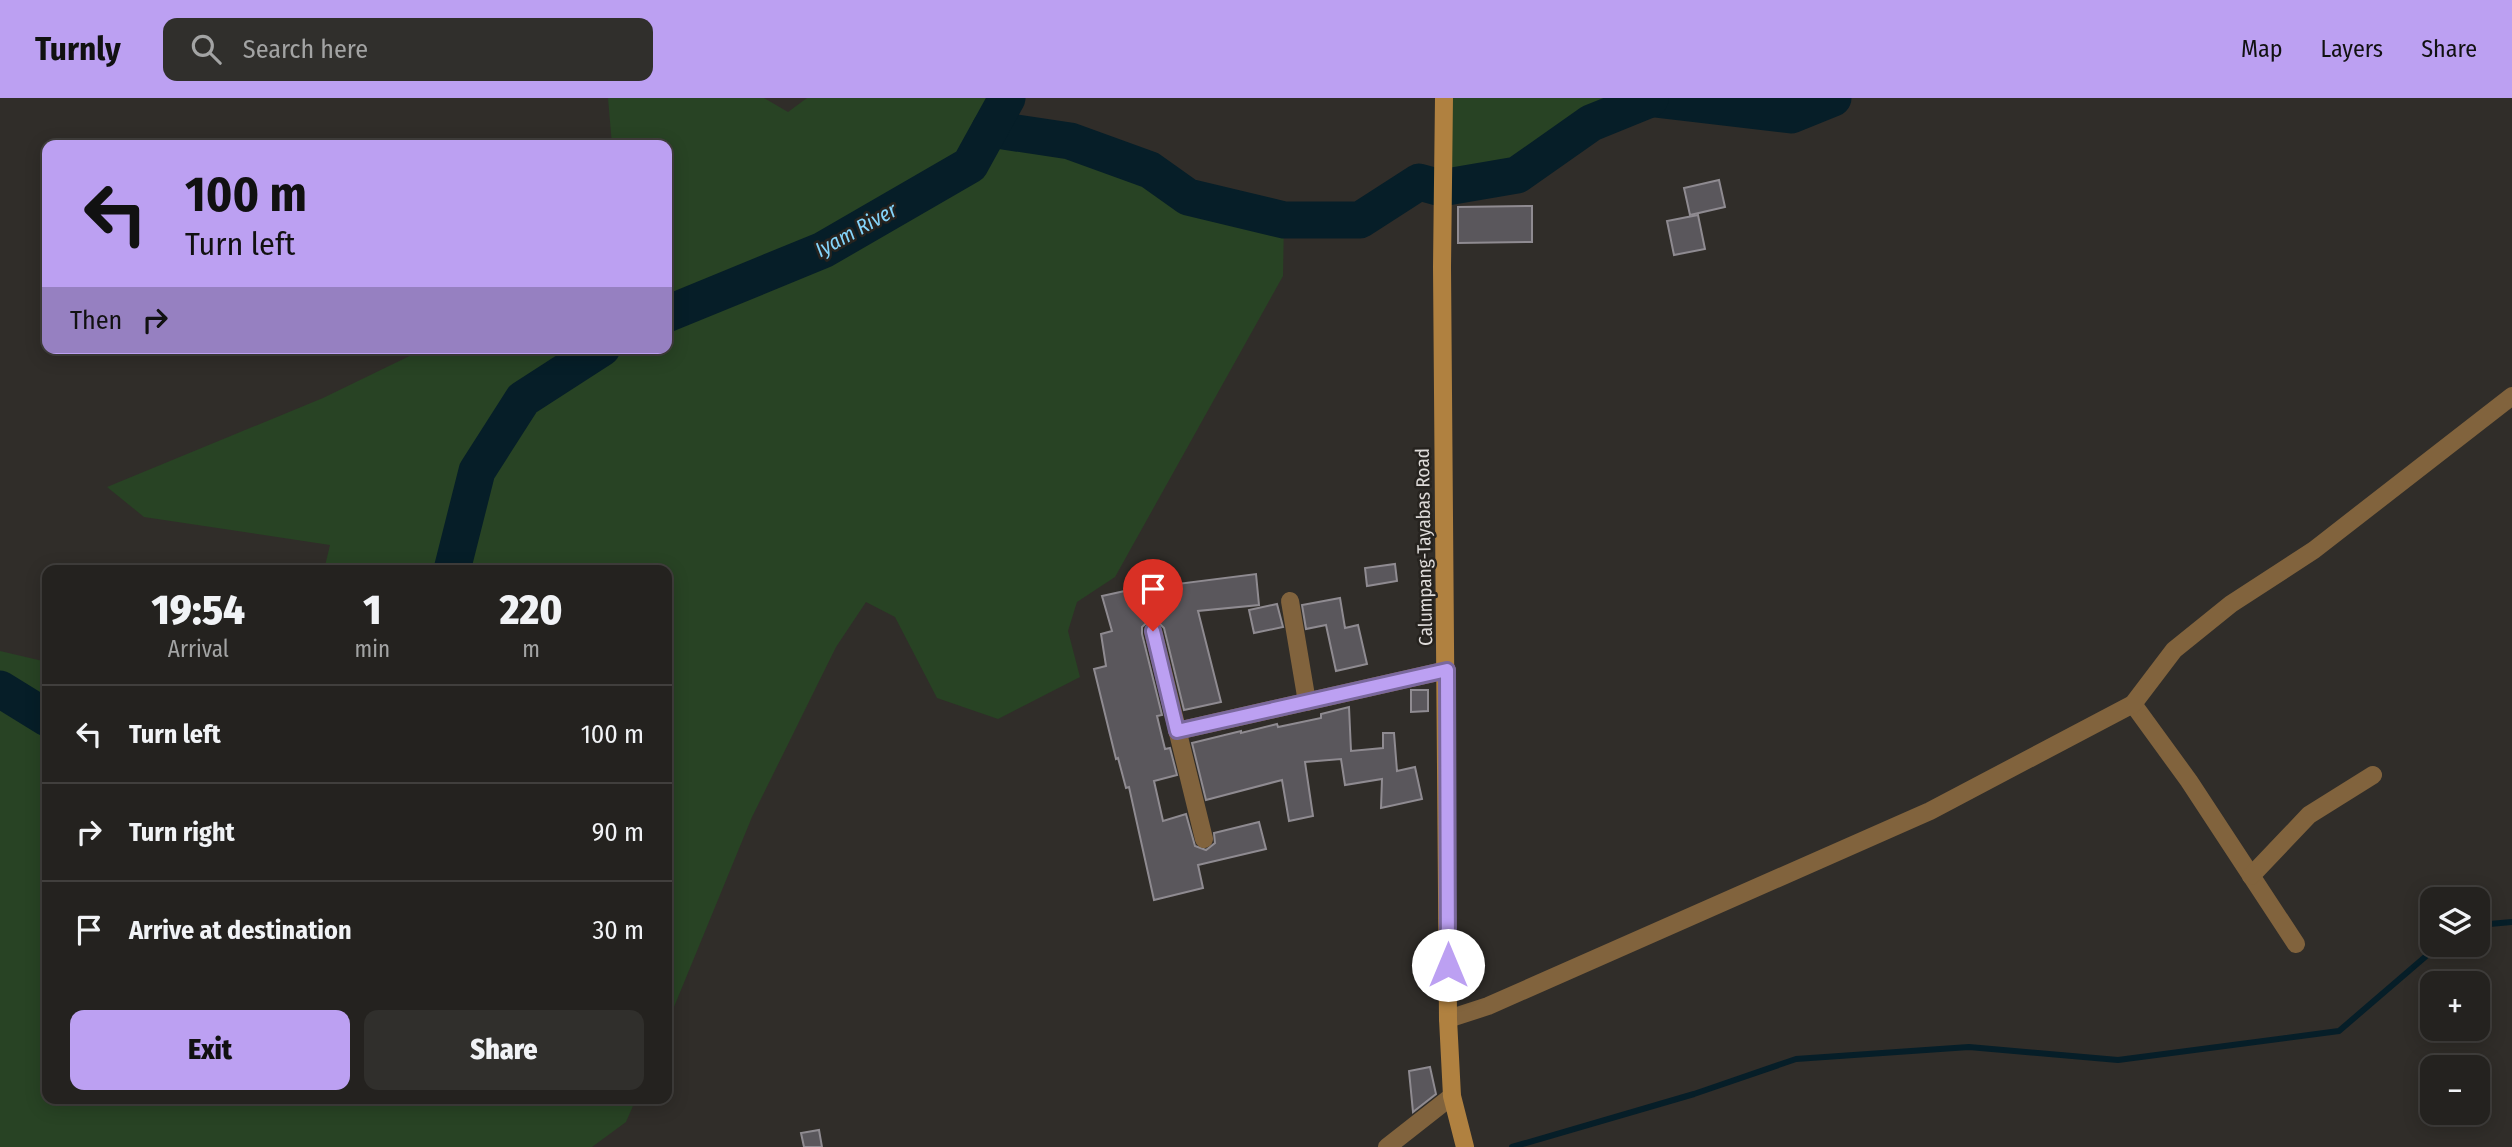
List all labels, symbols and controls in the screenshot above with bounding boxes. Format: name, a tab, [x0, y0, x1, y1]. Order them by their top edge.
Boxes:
search box	[163, 18, 653, 81]
text: Turnly	[35, 29, 121, 69]
icon: search	[187, 30, 225, 68]
text: Search here	[243, 34, 368, 65]
text: Map	[2241, 35, 2283, 63]
text: Layers	[2321, 35, 2383, 63]
text: Share	[2421, 35, 2477, 63]
text: 100 m	[185, 165, 307, 224]
icon: left	[70, 168, 161, 259]
water label: Iyam River	[810, 197, 902, 263]
text: Turn left	[185, 225, 295, 263]
icon: right	[136, 301, 174, 339]
text: Then	[70, 305, 122, 336]
street label: Calumpang-Tayabas Road	[1411, 448, 1437, 646]
pin	[1123, 559, 1183, 631]
icon: arrive	[1134, 570, 1172, 608]
text: 19:54	[152, 585, 245, 635]
text: 1	[363, 585, 381, 635]
text: 220	[500, 585, 562, 635]
text: Arrival	[168, 635, 229, 663]
text: min	[355, 635, 390, 663]
text: m	[522, 635, 540, 663]
icon: left	[70, 715, 108, 753]
text: Turn left	[129, 719, 221, 750]
text: 100 m	[581, 719, 644, 750]
icon: right	[70, 813, 108, 851]
text: Turn right	[129, 817, 235, 848]
text: 90 m	[592, 817, 644, 848]
map controls	[2420, 887, 2490, 1125]
button: layers	[2420, 887, 2490, 957]
icon: arrive	[70, 911, 108, 949]
text: Arrive at destination	[129, 915, 352, 946]
text: 30 m	[593, 915, 644, 946]
position arrow	[1411, 928, 1485, 1002]
button: +	[2420, 971, 2490, 1041]
button: Exit	[70, 1010, 350, 1090]
button: Share	[364, 1010, 644, 1090]
button: −	[2420, 1055, 2490, 1125]

